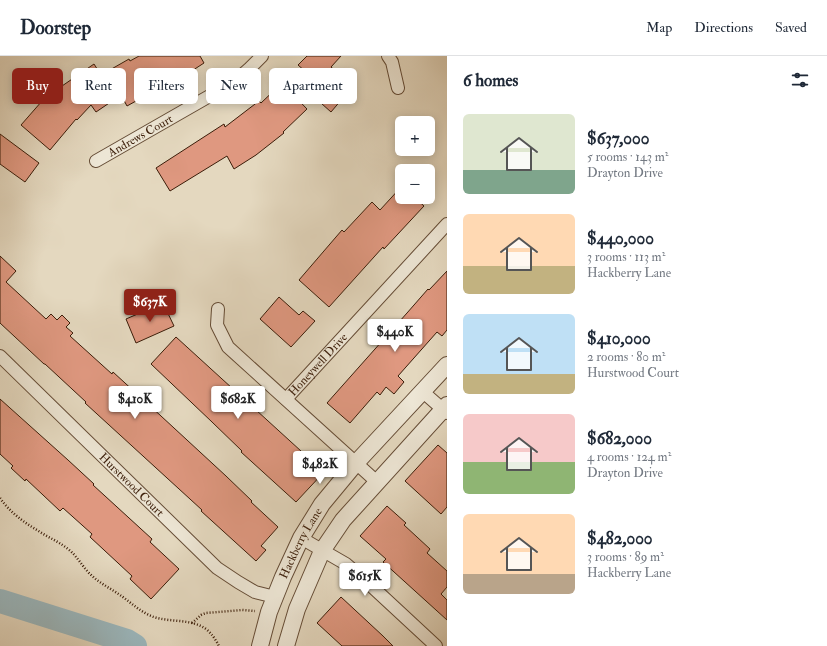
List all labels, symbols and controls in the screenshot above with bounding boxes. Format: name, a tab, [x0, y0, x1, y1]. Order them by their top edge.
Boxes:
text: Doorstep	[20, 16, 91, 40]
text: Map	[646, 19, 672, 36]
text: Directions	[694, 19, 753, 36]
text: Saved	[775, 19, 807, 36]
chip: Buy	[12, 68, 63, 104]
chip: Rent	[71, 68, 126, 104]
chip: Filters	[134, 68, 198, 104]
chip: New	[206, 68, 261, 104]
chip: Apartment	[269, 68, 357, 104]
icon: filters	[789, 69, 811, 91]
text: 6 homes	[463, 70, 518, 91]
street label: Andrews Court	[105, 112, 176, 161]
map controls	[395, 116, 435, 204]
button: +	[395, 116, 435, 156]
text: $637,000	[587, 128, 649, 149]
icon: home	[495, 130, 543, 178]
text: 5 rooms · 143 m²	[587, 149, 668, 165]
button: −	[395, 164, 435, 204]
text: Drayton Drive	[587, 165, 663, 181]
text: $440,000	[587, 228, 654, 249]
icon: home	[495, 230, 543, 278]
text: 3 rooms · 113 m²	[587, 249, 665, 265]
text: Hackberry Lane	[587, 265, 671, 281]
pin: $637K	[122, 289, 178, 323]
text: $637K	[133, 294, 167, 310]
pin: $440K	[367, 319, 423, 353]
text: $440K	[376, 324, 414, 340]
text: $410,000	[587, 328, 651, 349]
street label: Honeywell Drive	[285, 330, 351, 399]
icon: home	[495, 330, 543, 378]
text: 2 rooms · 80 m²	[587, 349, 665, 365]
text: Hurstwood Court	[587, 365, 679, 381]
pin: $410K	[107, 386, 163, 420]
pin: $682K	[210, 386, 266, 420]
text: $410K	[118, 391, 152, 407]
text: $682K	[220, 391, 256, 407]
text: $682,000	[587, 428, 652, 449]
icon: home	[495, 430, 543, 478]
text: 4 rooms · 124 m²	[587, 449, 671, 465]
street label: Hurstwood Court	[96, 450, 167, 520]
pin: $482K	[292, 451, 348, 485]
text: $482K	[302, 456, 338, 472]
text: Drayton Drive	[587, 465, 663, 481]
street label: Hackberry Lane	[276, 505, 326, 581]
text: $482,000	[587, 528, 653, 549]
icon: home	[495, 530, 543, 578]
text: 3 rooms · 89 m²	[587, 549, 664, 565]
pin: $615K	[337, 563, 393, 597]
text: Hackberry Lane	[587, 565, 671, 581]
text: $615K	[348, 568, 382, 584]

